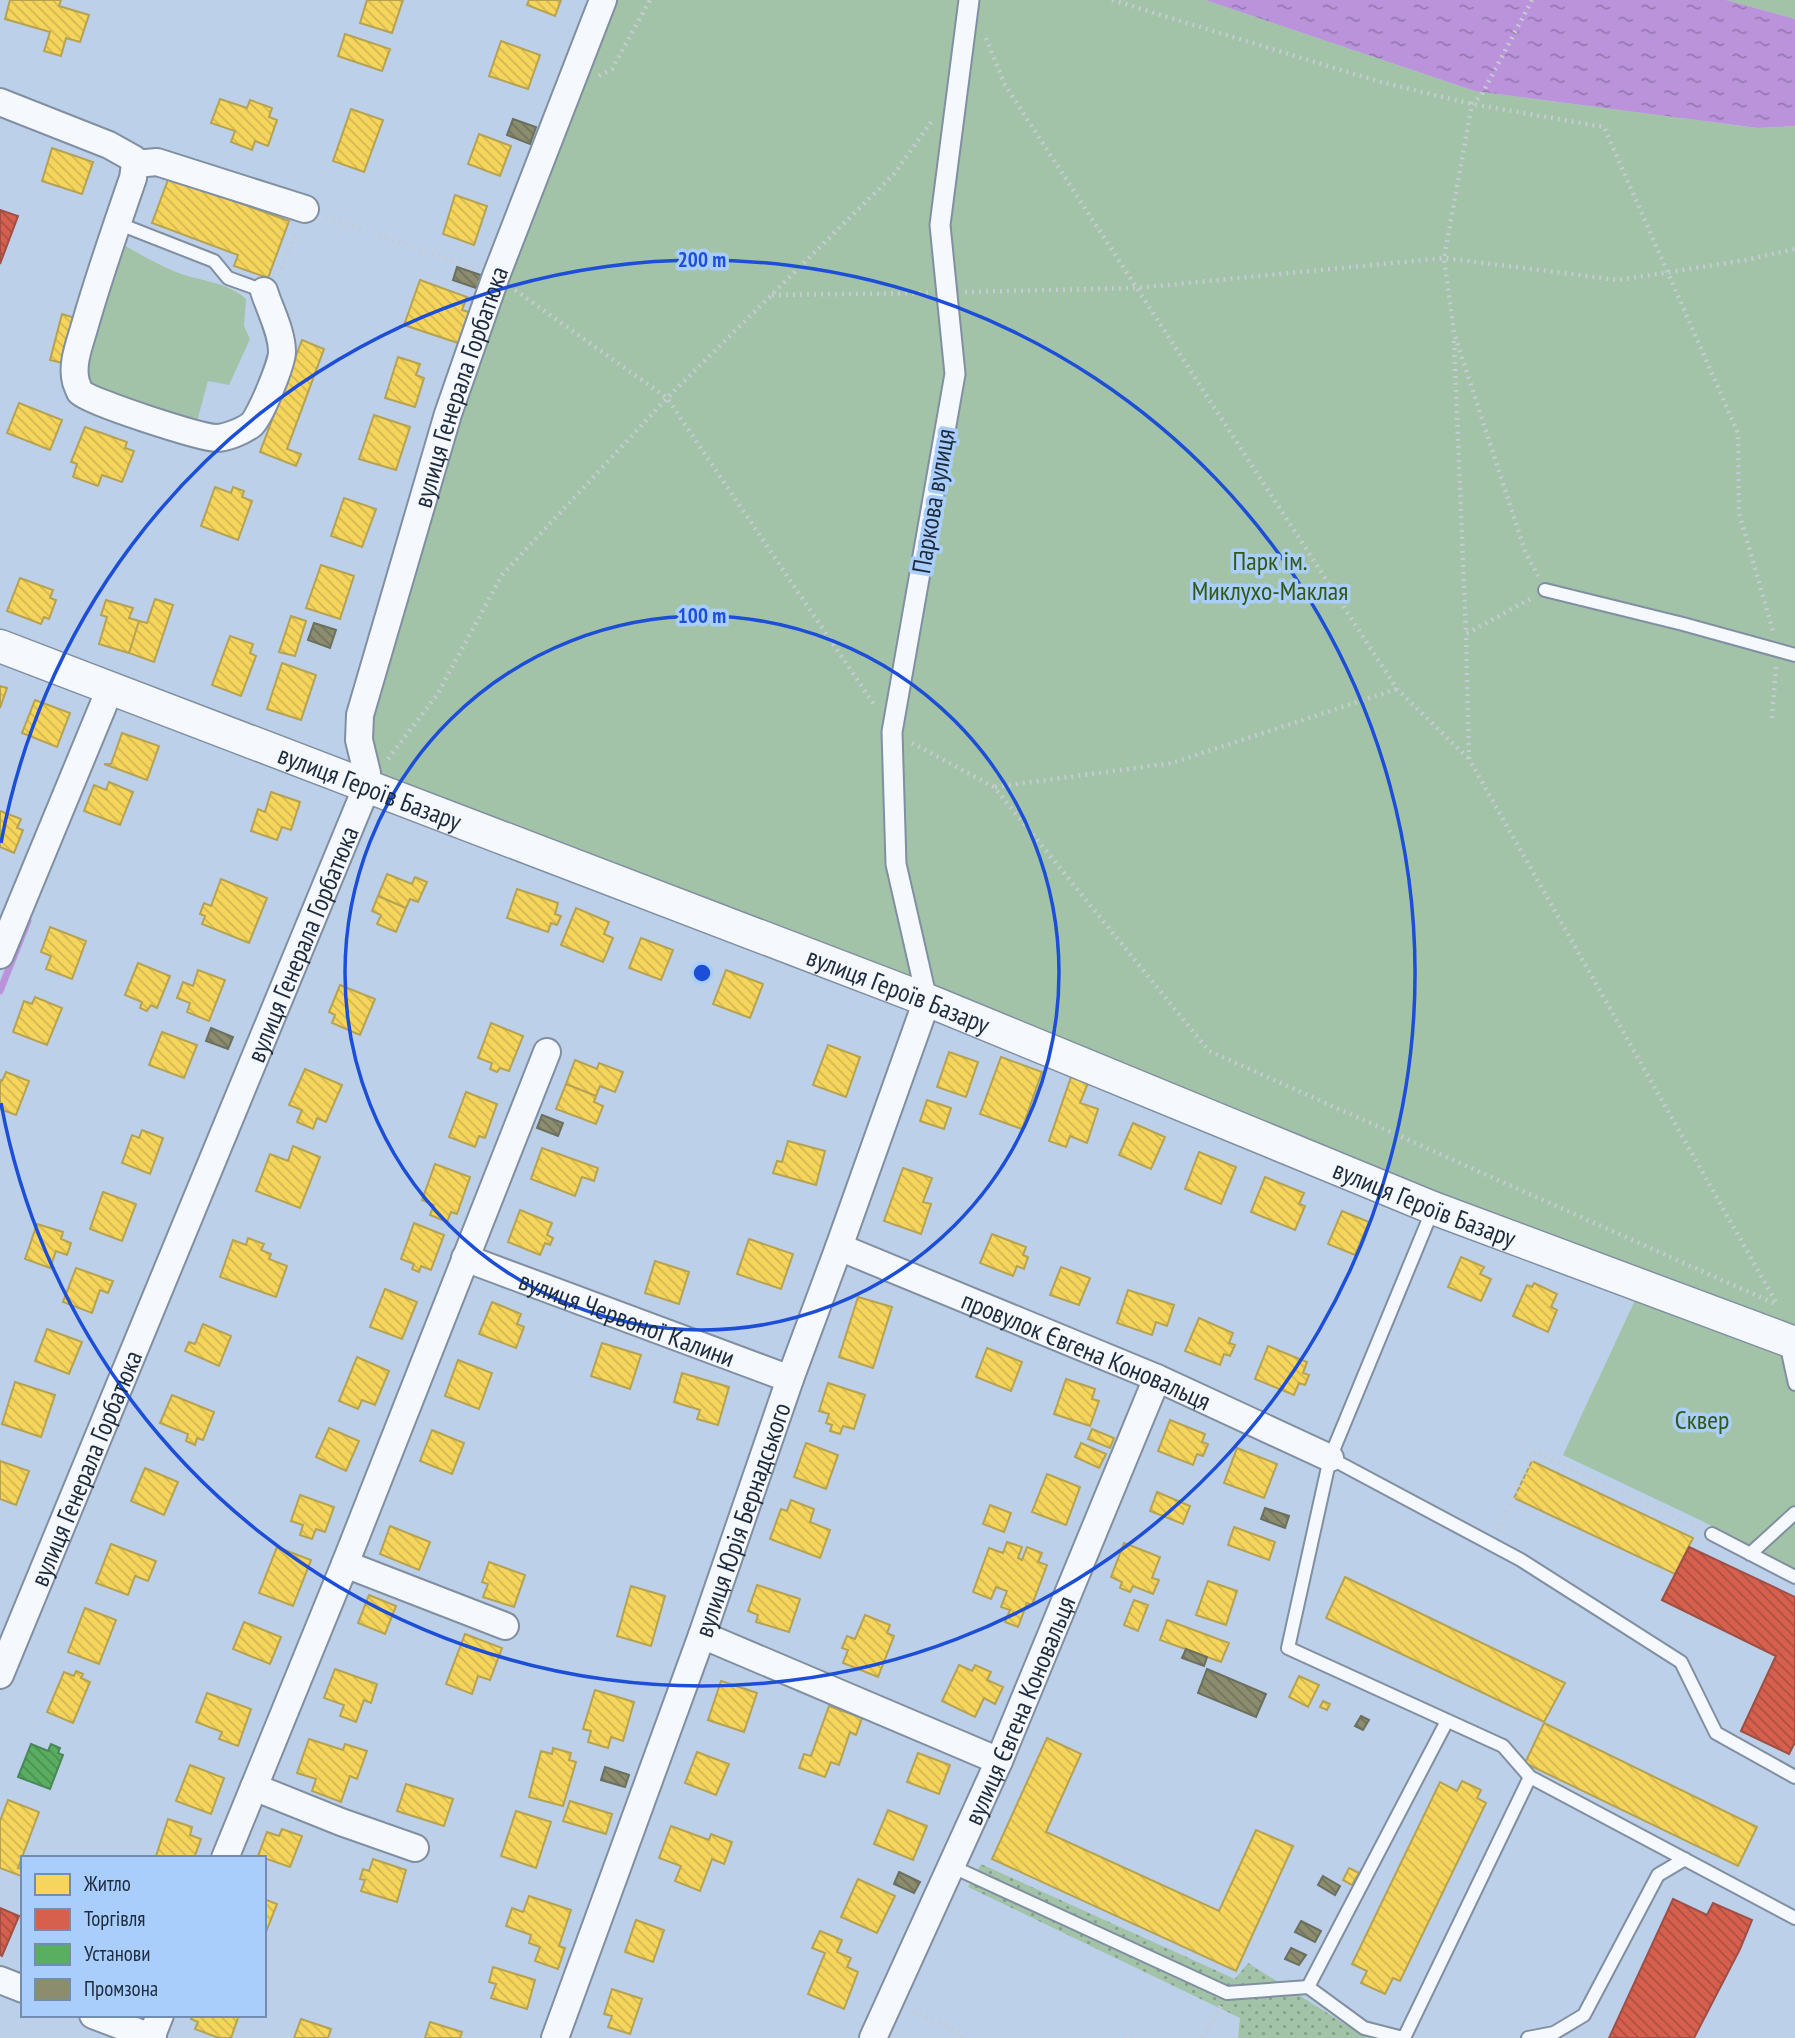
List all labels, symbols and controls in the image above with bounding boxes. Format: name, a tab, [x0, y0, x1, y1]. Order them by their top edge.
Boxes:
text: 200 m	[678, 246, 726, 273]
street label: вулиця Генерала Горбатюка	[405, 261, 515, 511]
street label: Паркова вулиця	[904, 426, 962, 576]
park label: Парк ім. Миклухо-Маклая	[1192, 544, 1348, 607]
text: 100 m	[678, 602, 726, 629]
street label: вулиця Героїв Базару	[274, 737, 466, 837]
street label: вулиця Генерала Горбатюка	[238, 821, 365, 1067]
street label: вулиця Героїв Базару	[802, 939, 995, 1041]
centre of rings	[690, 961, 714, 985]
street label: вулиця Героїв Базару	[1328, 1152, 1521, 1254]
street label: вулиця Червоної Калини	[515, 1263, 739, 1374]
street label: провулок Євгена Коновальця	[957, 1283, 1216, 1417]
street label: вулиця Генерала Горбатюка	[22, 1345, 149, 1591]
street label: вулиця Юрія Бернадського	[686, 1398, 797, 1641]
park label: Сквер	[1675, 1403, 1729, 1436]
street label: вулиця Євгена Коновальця	[956, 1591, 1082, 1830]
legend	[21, 1856, 266, 2017]
text: Житло	[83, 1870, 131, 1897]
text: Торгівля	[84, 1905, 145, 1932]
text: Установи	[84, 1940, 151, 1967]
text: Промзона	[84, 1975, 158, 2002]

